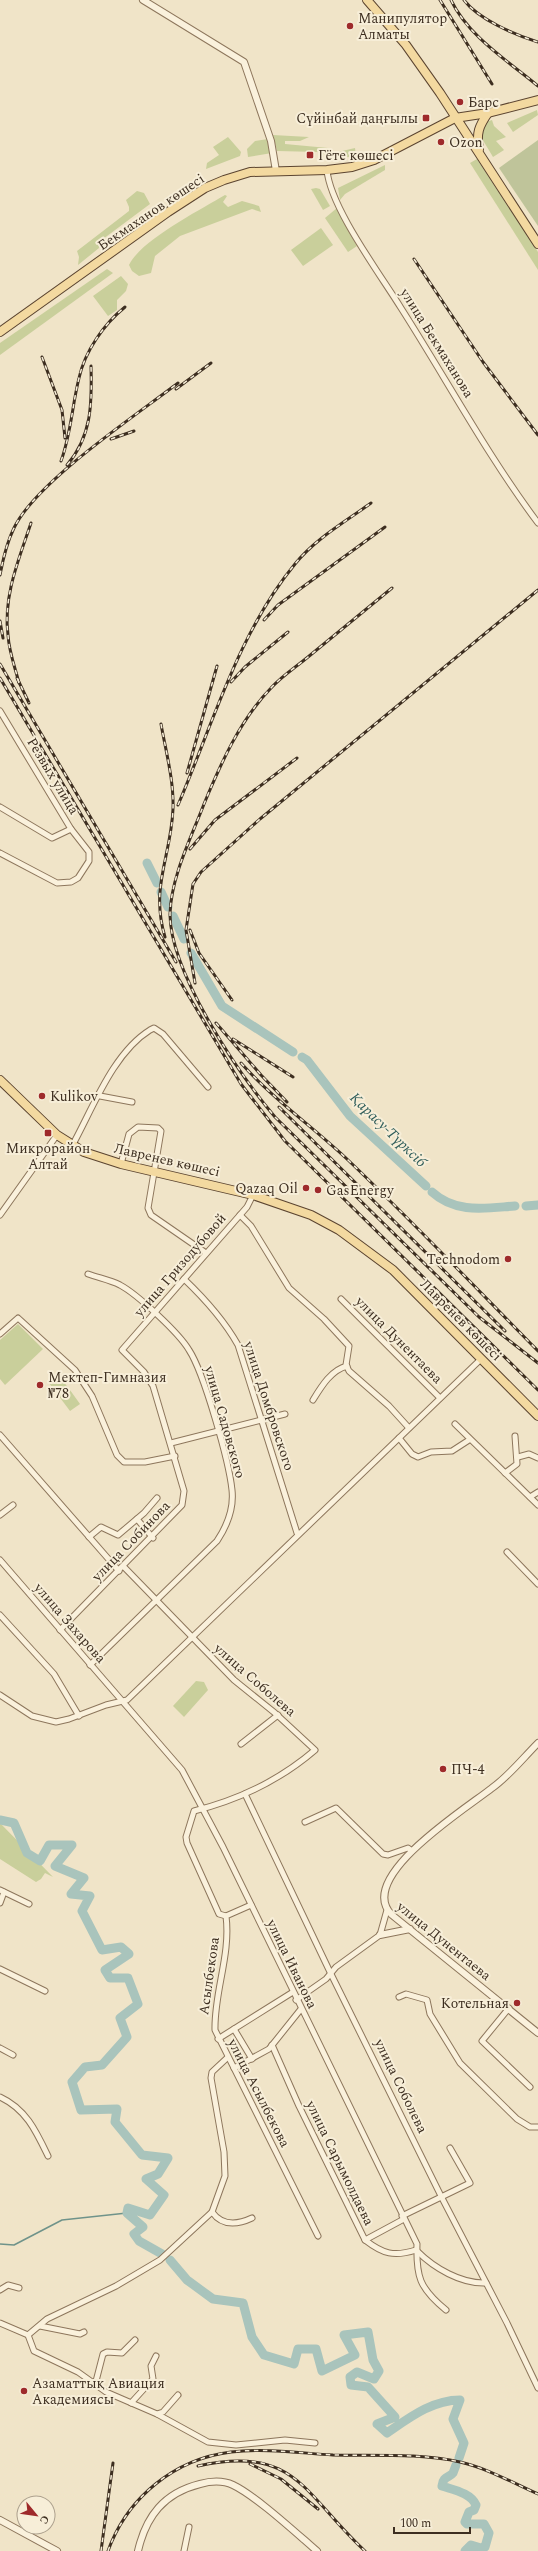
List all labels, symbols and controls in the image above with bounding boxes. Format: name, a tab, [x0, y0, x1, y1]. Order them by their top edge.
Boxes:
place label: Манипулятор Алматы	[358, 8, 447, 45]
marker: Манипулятор Алматы	[345, 21, 355, 31]
place label: Барс	[468, 92, 499, 113]
marker: Барс	[455, 97, 465, 107]
place label: Сүйінбай даңғылы	[296, 108, 418, 129]
marker: Сүйінбай даңғылы	[421, 113, 431, 123]
place label: Ozon	[449, 132, 483, 153]
marker: Ozon	[436, 137, 446, 147]
place label: Гёте көшесі	[318, 145, 394, 166]
marker: Гёте көшесі	[305, 150, 315, 160]
street label: Бекмаханов көшесі	[93, 168, 209, 256]
street label: улица Бекмаханова	[394, 283, 479, 402]
street label: Резвых улица	[22, 733, 84, 819]
place label: Kulikov	[50, 1086, 99, 1107]
water label: Қарасу-Түрксіб	[344, 1087, 433, 1174]
marker: Kulikov	[37, 1091, 47, 1101]
marker: Микрорайон Алтай	[43, 1128, 53, 1138]
place label: Микрорайон Алтай	[6, 1138, 90, 1175]
street label: Лавренев көшесі	[112, 1138, 222, 1182]
place label: Qazaq Oil	[235, 1178, 298, 1199]
place label: GasEnergy	[326, 1180, 395, 1201]
marker: Qazaq Oil	[301, 1183, 311, 1193]
marker: GasEnergy	[313, 1185, 323, 1195]
street label: улица Гризодубовой	[128, 1208, 231, 1322]
place label: Technodom	[426, 1249, 500, 1270]
marker: Technodom	[503, 1254, 513, 1264]
street label: Лавренев көшесі	[415, 1274, 507, 1366]
street label: улица Дунентаева	[350, 1291, 448, 1389]
street label: улица Домбровского	[238, 1338, 300, 1473]
street label: улица Садовского	[199, 1362, 251, 1481]
place label: Мектеп-Гимназия №78	[48, 1367, 166, 1404]
marker: Мектеп-Гимназия №78	[35, 1380, 45, 1390]
street label: улица Собинова	[86, 1496, 175, 1587]
street label: улица Захарова	[28, 1577, 111, 1668]
street label: улица Соболева	[209, 1638, 301, 1722]
place label: ПЧ-4	[451, 1759, 484, 1780]
marker: ПЧ-4	[438, 1764, 448, 1774]
street label: улица Дунентаева	[391, 1896, 496, 1986]
street label: улица Иванова	[261, 1915, 323, 2012]
street label: Асылбекова	[193, 1936, 225, 2016]
place label: Котельная	[441, 1993, 509, 2014]
marker: Котельная	[512, 1998, 522, 2008]
street label: улица Асылбекова	[222, 2034, 296, 2151]
street label: улица Соболева	[369, 2034, 433, 2137]
street label: улица Сарымолдаева	[300, 2096, 380, 2229]
place label: Азаматтық Авиация Академиясы	[32, 2373, 165, 2410]
marker: Азаматтық Авиация Академиясы	[19, 2386, 29, 2396]
north arrow	[16, 2495, 56, 2535]
scale bar	[394, 2509, 470, 2535]
text: С	[35, 2512, 54, 2527]
text: 100 m	[400, 2514, 431, 2533]

